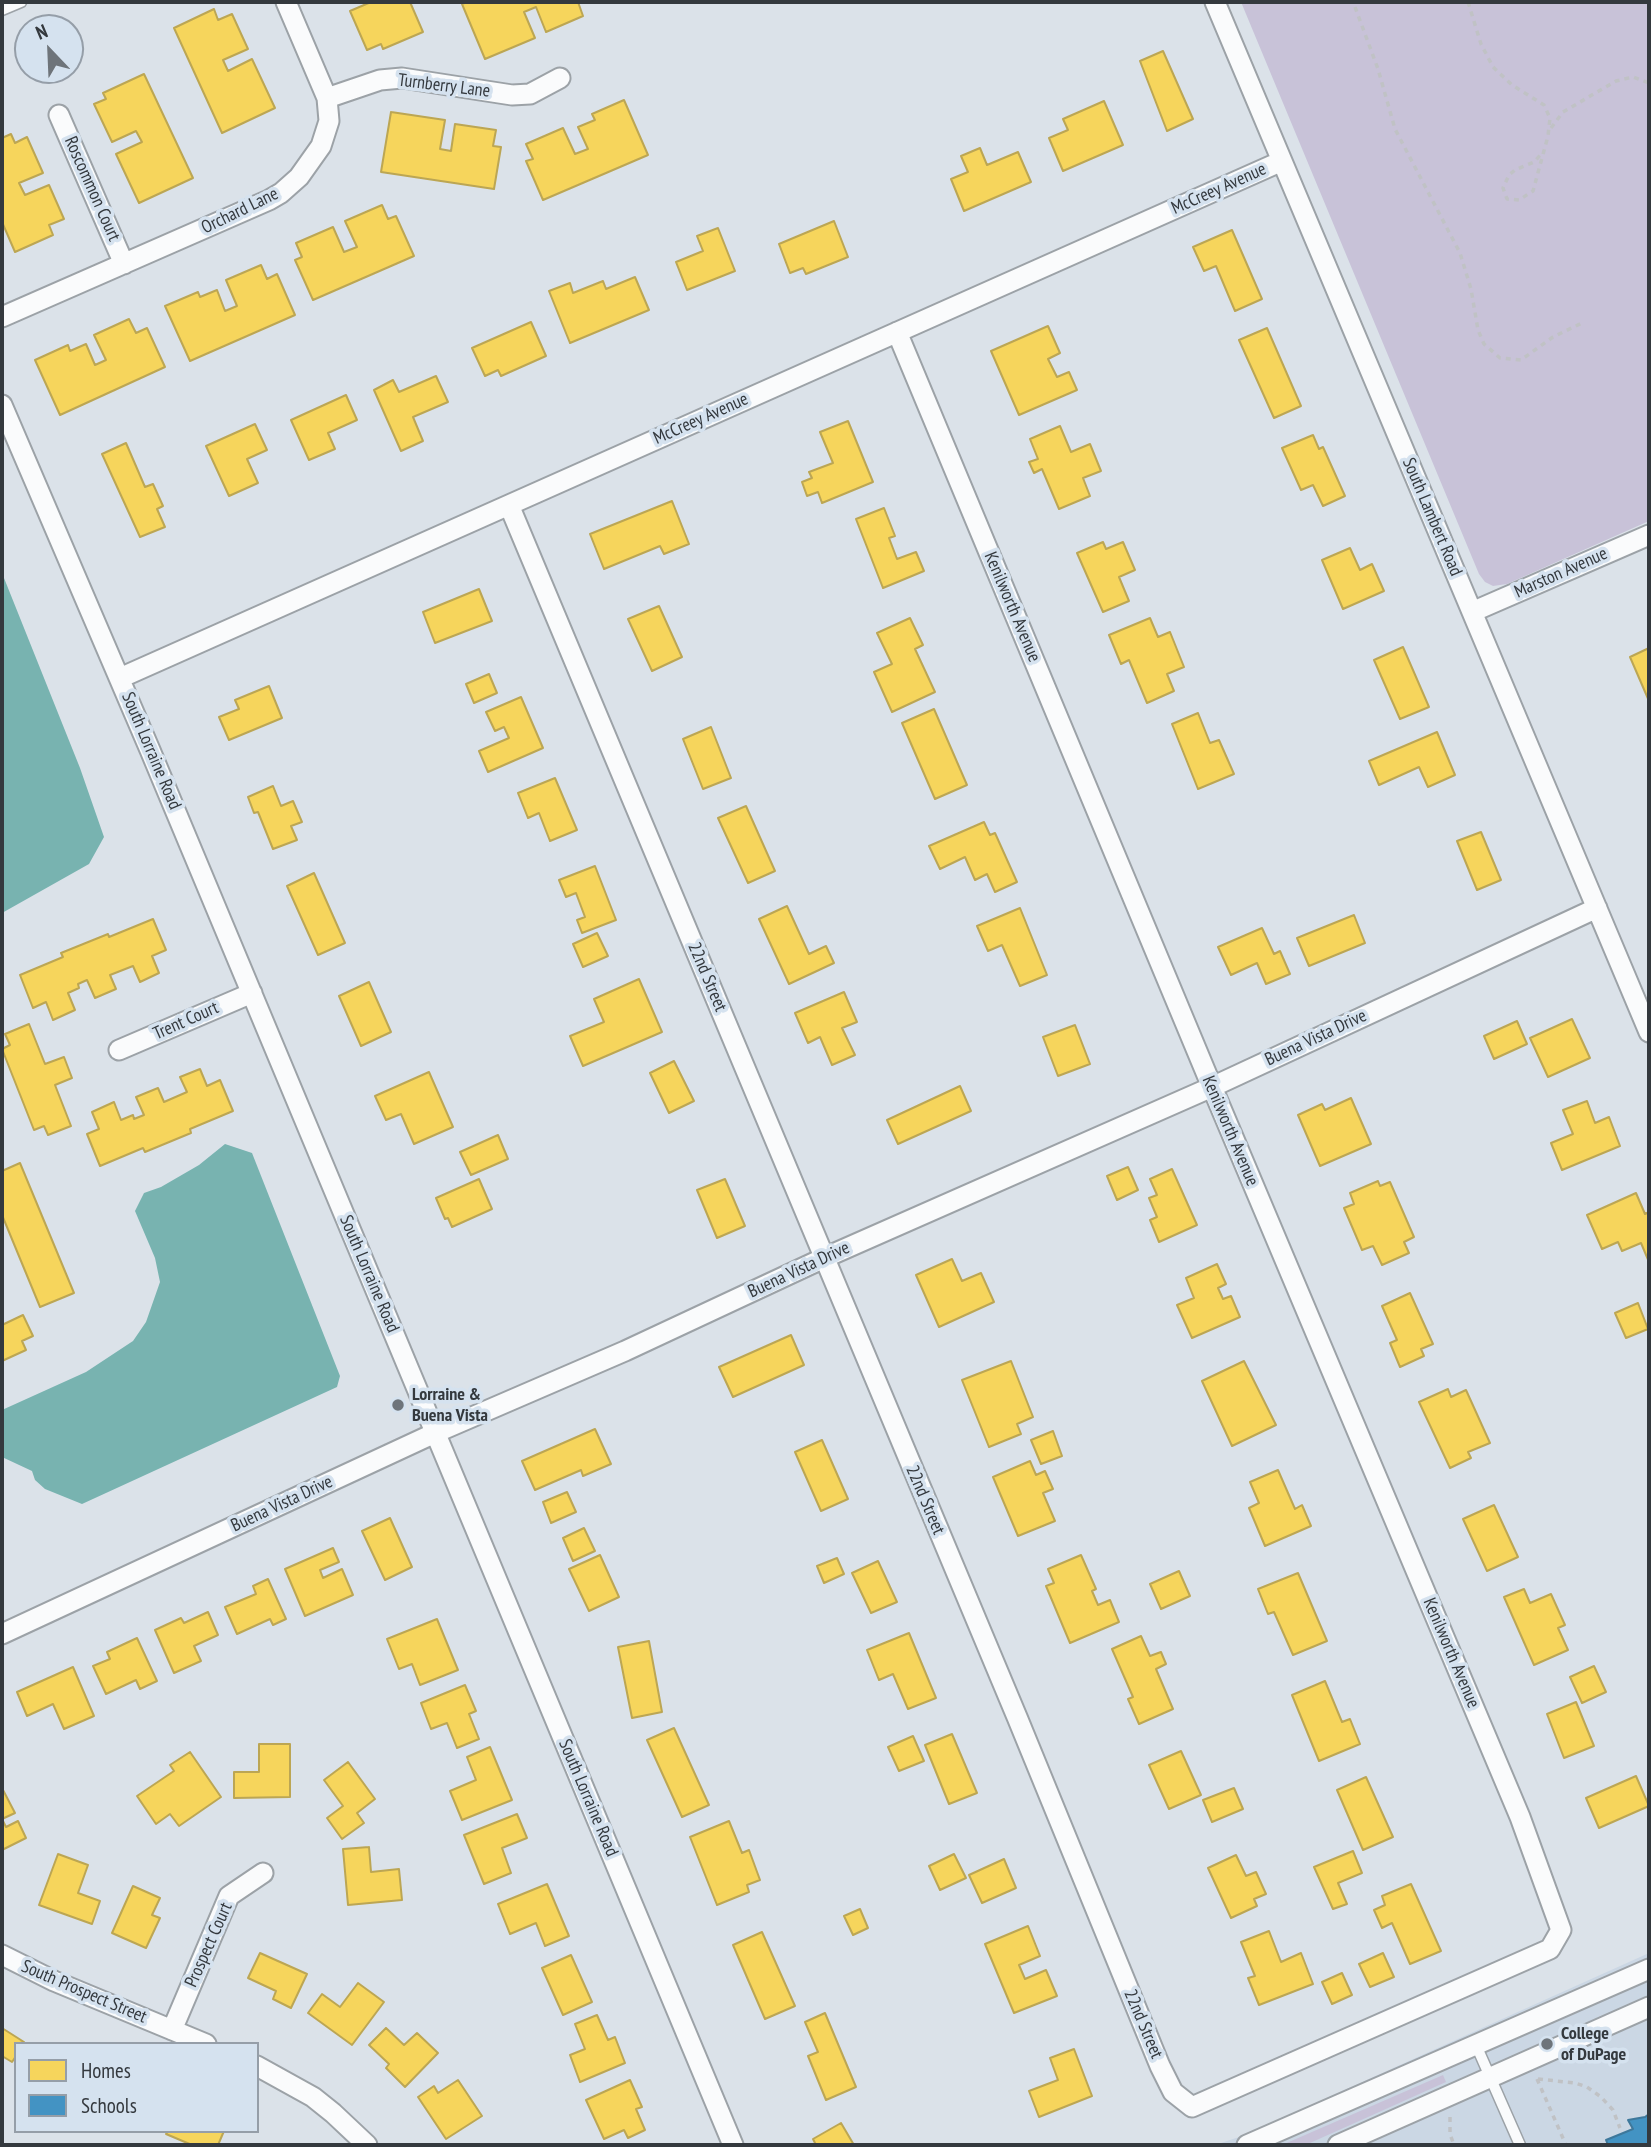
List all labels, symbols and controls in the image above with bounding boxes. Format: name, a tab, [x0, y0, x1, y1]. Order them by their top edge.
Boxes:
north arrow	[14, 14, 84, 84]
text: N	[32, 18, 51, 45]
street label: Turnberry Lane	[397, 70, 491, 102]
street label: Roscommon Court	[59, 133, 125, 245]
street label: McCreey Avenue	[1168, 159, 1270, 219]
street label: Orchard Lane	[198, 183, 282, 239]
street label: McCreey Avenue	[650, 389, 752, 449]
street label: South Lambert Road	[1397, 455, 1467, 579]
street label: Marston Avenue	[1511, 543, 1611, 603]
street label: Kenilworth Avenue	[979, 549, 1045, 665]
street label: South Lorraine Road	[117, 689, 185, 813]
street label: 22nd Street	[683, 939, 731, 1015]
street label: Trent Court	[150, 997, 222, 1045]
street label: Buena Vista Drive	[1262, 1005, 1370, 1071]
street label: Kenilworth Avenue	[1197, 1073, 1263, 1189]
street label: South Lorraine Road	[335, 1212, 403, 1336]
street label: Buena Vista Drive	[745, 1237, 853, 1303]
place label: Lorraine & Buena Vista	[412, 1384, 488, 1426]
marker: Lorraine & Buena Vista	[390, 1397, 406, 1413]
street label: 22nd Street	[901, 1462, 949, 1538]
street label: Buena Vista Drive	[228, 1471, 336, 1537]
street label: Kenilworth Avenue	[1418, 1595, 1484, 1711]
street label: South Lorraine Road	[554, 1736, 622, 1860]
street label: Prospect Court	[181, 1899, 237, 1991]
street label: South Prospect Street	[18, 1956, 150, 2028]
street label: 22nd Street	[1119, 1986, 1167, 2062]
place label: College of DuPage	[1561, 2023, 1626, 2066]
marker: College of DuPage	[1539, 2036, 1555, 2052]
legend	[14, 2042, 259, 2133]
text: Homes	[81, 2057, 131, 2084]
text: Schools	[81, 2092, 137, 2119]

